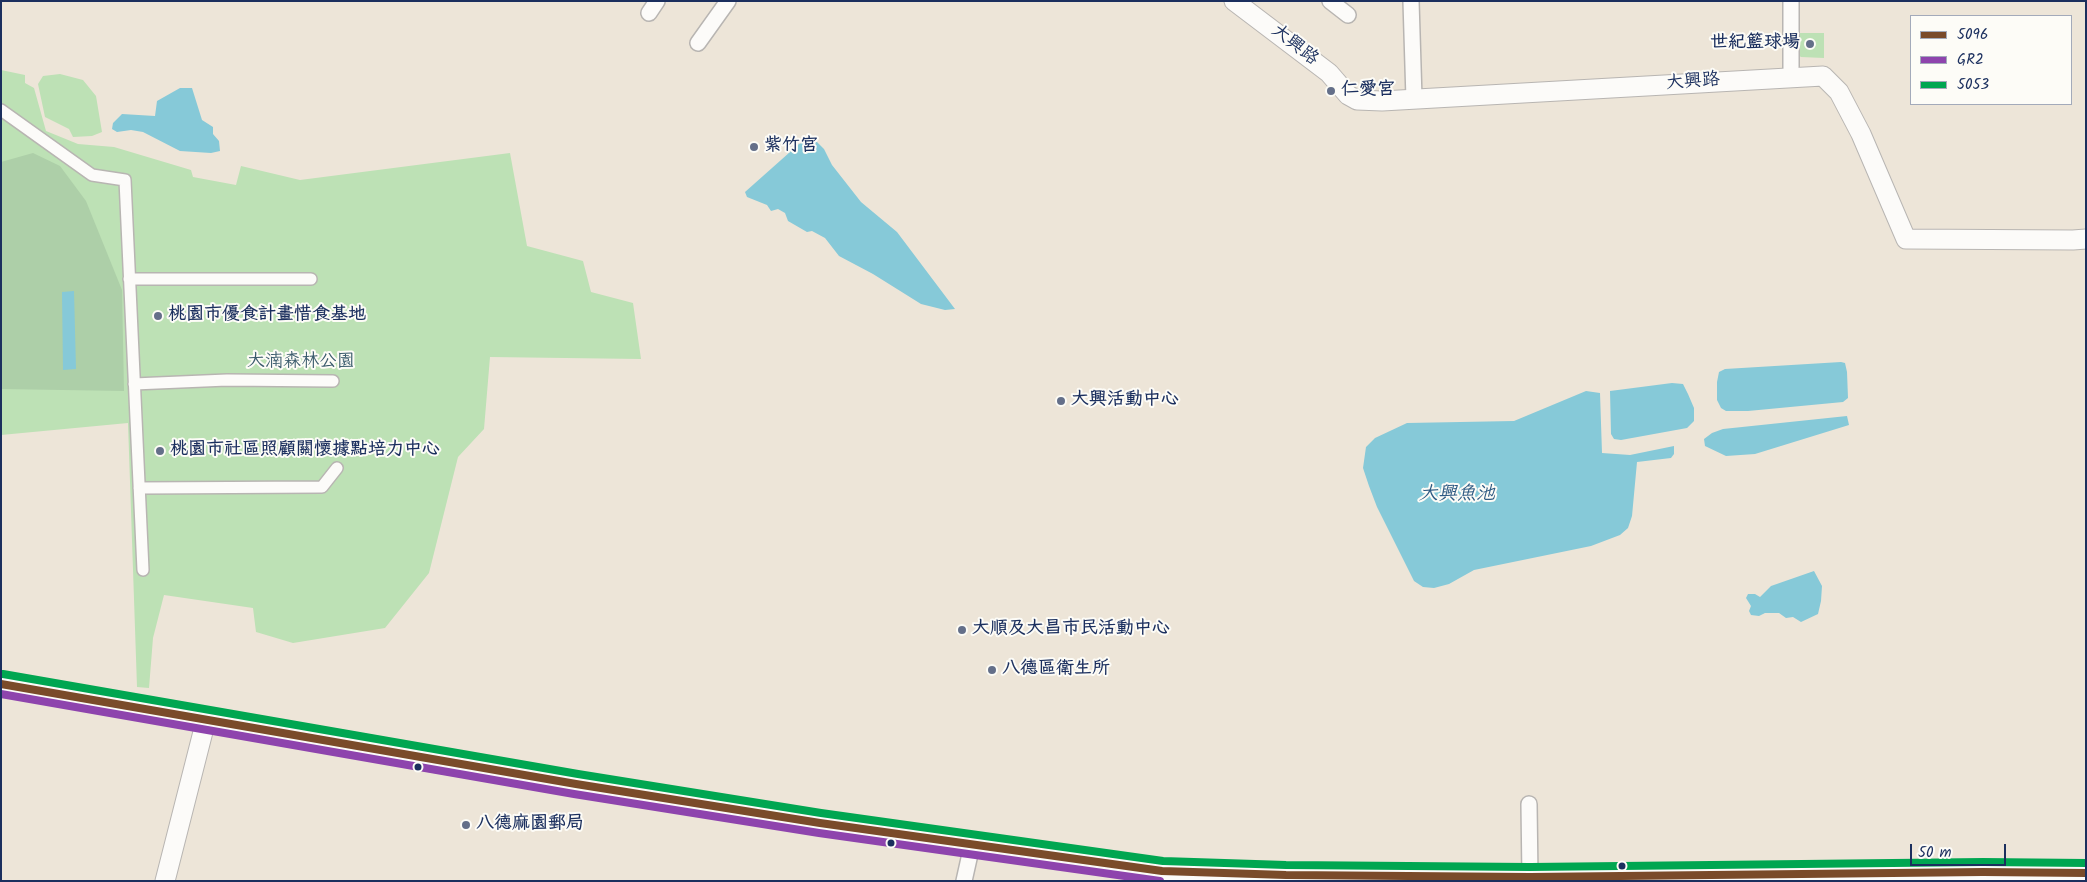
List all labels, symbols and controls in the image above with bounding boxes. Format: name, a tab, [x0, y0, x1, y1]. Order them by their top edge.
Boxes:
legend	[1910, 15, 2072, 105]
street label: 大興路	[1266, 21, 1322, 71]
text: 5096	[1957, 23, 1988, 47]
place label: 世紀籃球場	[1710, 33, 1800, 55]
marker: 世紀籃球場	[1804, 38, 1816, 50]
text: GR2	[1957, 48, 1984, 72]
street label: 大興路	[1665, 70, 1721, 96]
text: 5053	[1957, 73, 1989, 97]
place label: 仁愛宮	[1341, 80, 1395, 102]
marker: 仁愛宮	[1325, 85, 1337, 97]
place label: 紫竹宮	[764, 136, 818, 158]
marker: 紫竹宮	[748, 141, 760, 153]
place label: 桃園市優食計畫惜食基地	[168, 305, 366, 327]
marker: 桃園市優食計畫惜食基地	[152, 310, 164, 322]
park label: 大湳森林公園	[247, 352, 355, 374]
place label: 大興活動中心	[1071, 390, 1179, 412]
marker: 大興活動中心	[1055, 395, 1067, 407]
place label: 桃園市社區照顧關懷據點培力中心	[170, 440, 440, 462]
marker: 桃園市社區照顧關懷據點培力中心	[154, 445, 166, 457]
water label: 大興魚池	[1419, 485, 1495, 507]
place label: 大順及大昌市民活動中心	[972, 619, 1170, 641]
marker: 大順及大昌市民活動中心	[956, 624, 968, 636]
place label: 八德區衛生所	[1002, 659, 1110, 681]
marker: 八德區衛生所	[986, 664, 998, 676]
unlabelled marker	[413, 762, 423, 772]
place label: 八德麻園郵局	[476, 814, 584, 836]
marker: 八德麻園郵局	[460, 819, 472, 831]
scale bar	[1912, 834, 2008, 866]
unlabelled marker	[886, 838, 896, 848]
text: 50 m	[1918, 841, 1952, 865]
unlabelled marker	[1617, 861, 1627, 871]

